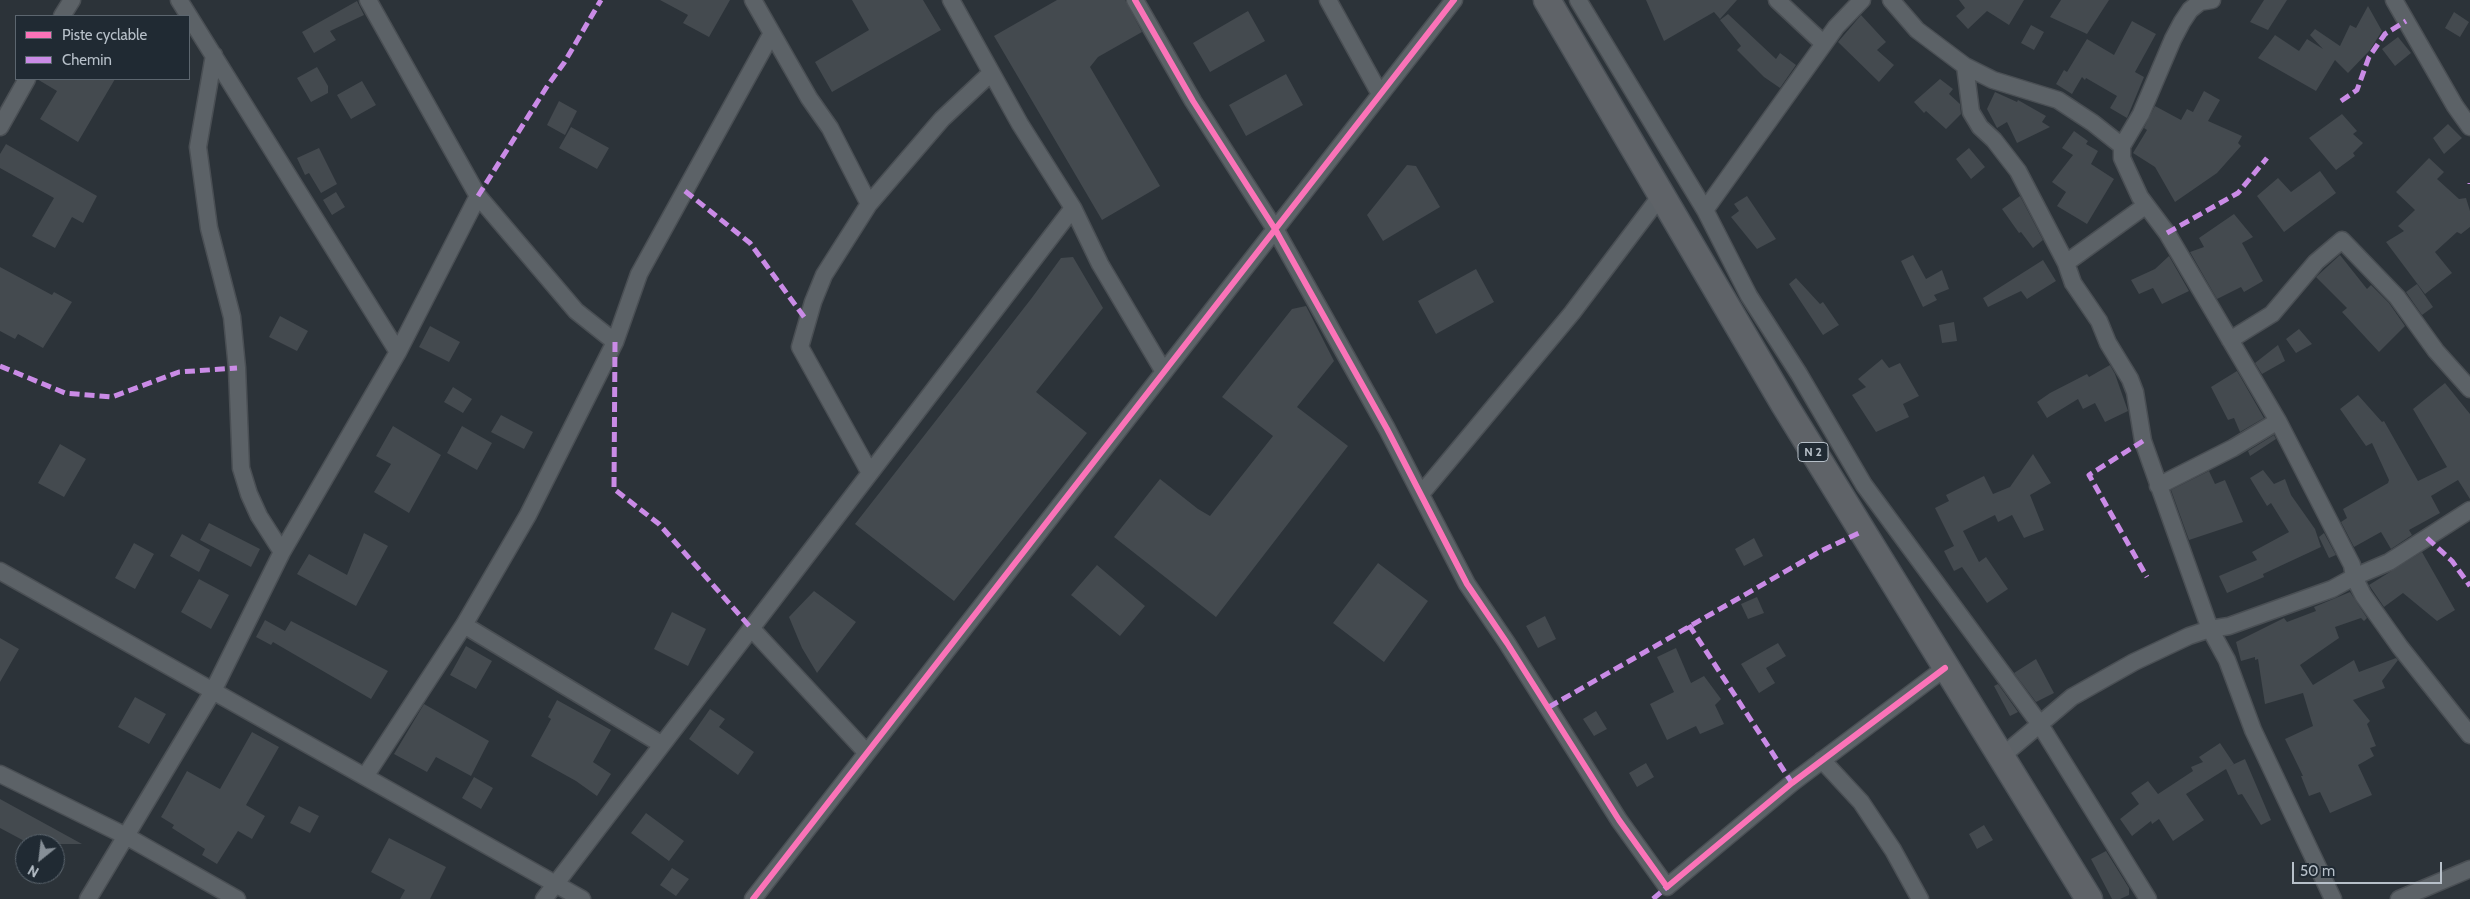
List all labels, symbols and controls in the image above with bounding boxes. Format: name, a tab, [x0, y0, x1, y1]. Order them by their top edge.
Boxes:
legend	[15, 15, 190, 80]
text: Piste cyclable	[62, 26, 147, 44]
text: Chemin	[62, 51, 112, 69]
road number: N 2	[1798, 442, 1828, 462]
north arrow	[15, 834, 65, 884]
scale bar	[2295, 852, 2445, 884]
text: N	[25, 861, 42, 882]
text: 50 m	[2300, 862, 2335, 880]

